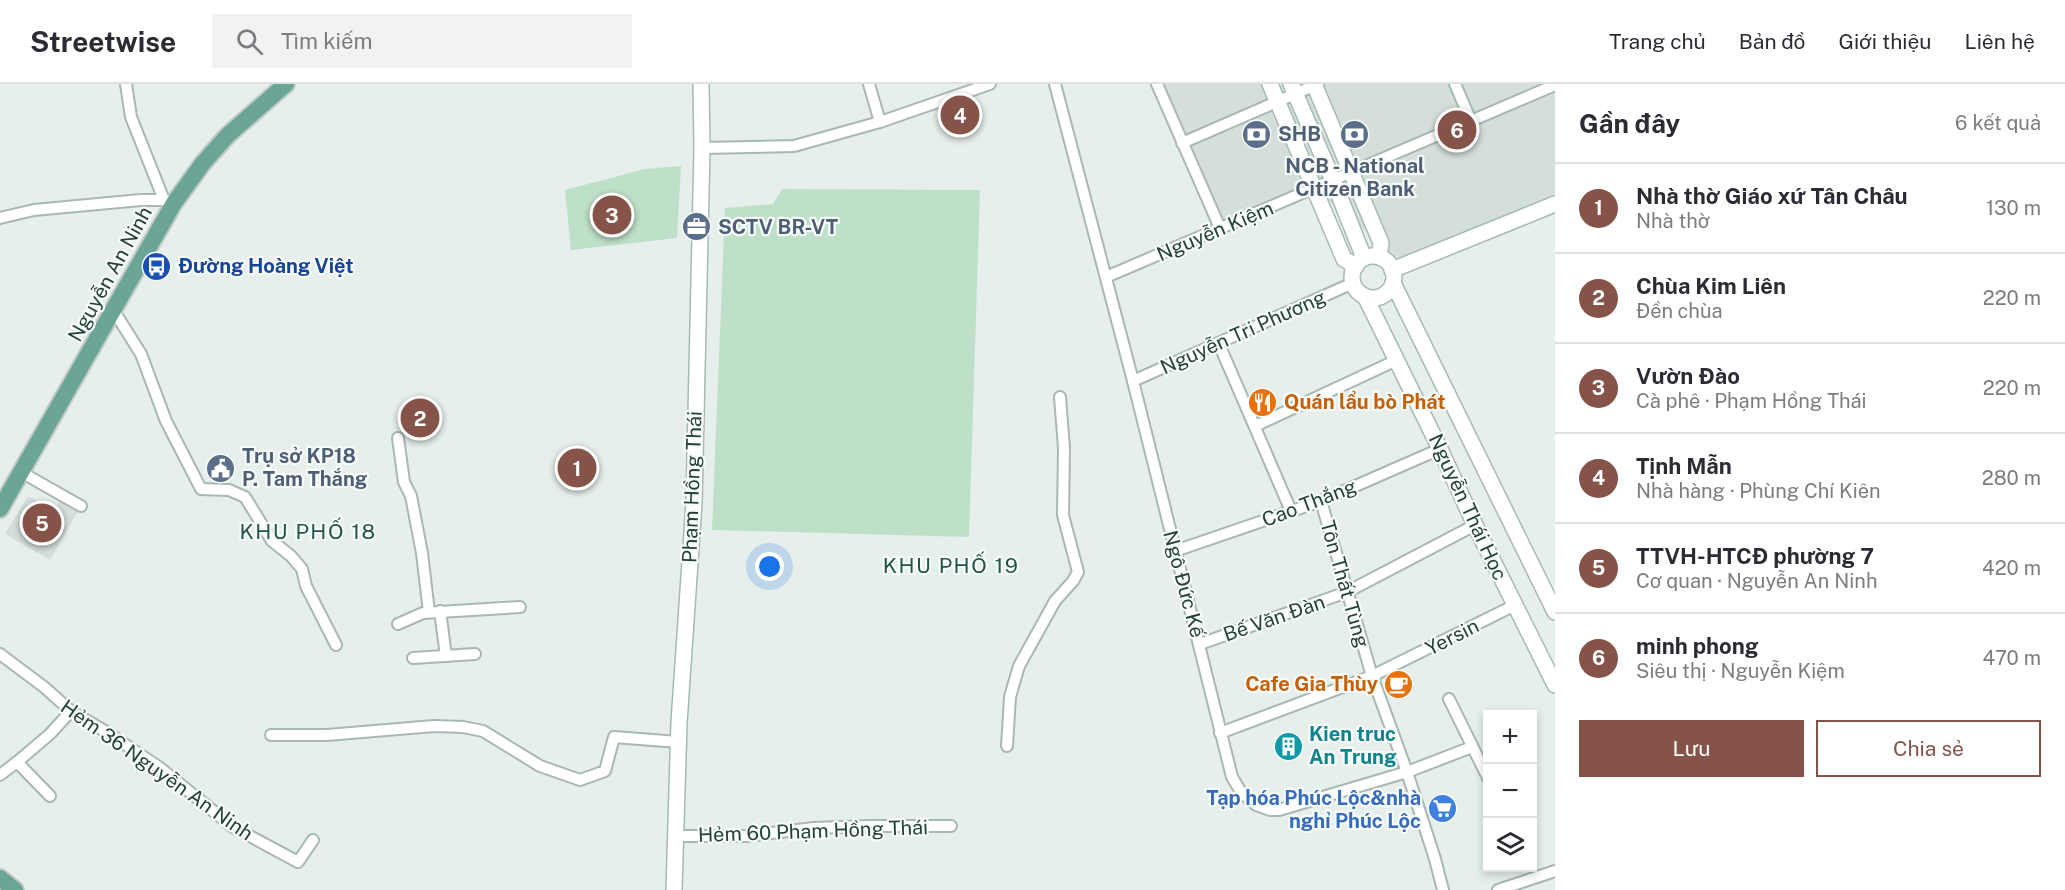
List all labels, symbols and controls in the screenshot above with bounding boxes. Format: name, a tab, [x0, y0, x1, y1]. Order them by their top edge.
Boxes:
search box	[212, 14, 632, 68]
text: Streetwise	[30, 25, 176, 58]
icon: search	[233, 25, 266, 58]
text: Tìm kiếm	[281, 28, 373, 54]
text: Trang chủ	[1609, 29, 1706, 54]
text: Bản đồ	[1739, 29, 1806, 54]
text: Giới thiệu	[1839, 29, 1932, 54]
text: Liên hệ	[1965, 29, 2035, 54]
pin: 4	[940, 93, 980, 138]
pin: 6	[1438, 108, 1476, 152]
text: Gần đây	[1579, 108, 1680, 139]
text: 6 kết quả	[1955, 111, 2041, 135]
bank icon: SHB	[1241, 118, 1273, 150]
bank icon: NCB - National Citizen Bank	[1339, 119, 1371, 151]
place label: SHB	[1278, 122, 1321, 146]
place label: NCB - National Citizen Bank	[1285, 154, 1425, 201]
text: Nhà thờ Giáo xứ Tân Châu	[1636, 183, 1908, 209]
pin: 3	[592, 192, 632, 238]
street label: Nguyễn Kiệm	[1153, 196, 1277, 266]
text: 1	[1594, 196, 1603, 220]
text: 130 m	[1986, 196, 2041, 220]
street label: Nguyễn An Ninh	[63, 202, 157, 346]
text: Nhà thờ	[1636, 209, 1710, 233]
office icon: SCTV BR-VT	[681, 211, 713, 243]
place label: SCTV BR-VT	[718, 215, 838, 239]
bus stop icon: Đường Hoàng Việt	[141, 250, 173, 282]
place label: Đường Hoàng Việt	[178, 254, 354, 278]
text: Chùa Kim Liên	[1636, 273, 1786, 299]
street label: Nguyễn Tri Phương	[1156, 285, 1330, 379]
text: 2	[1592, 286, 1605, 310]
text: 220 m	[1983, 286, 2041, 310]
text: Đền chùa	[1636, 299, 1723, 323]
text: Vườn Đào	[1636, 363, 1740, 389]
text: 3	[1592, 376, 1605, 400]
text: 220 m	[1983, 376, 2041, 400]
restaurant icon: Quán lẩu bò Phát	[1247, 386, 1279, 418]
text: Cà phê · Phạm Hồng Thái	[1636, 389, 1867, 413]
place label: Quán lẩu bò Phát	[1284, 390, 1446, 414]
pin: 2	[400, 396, 440, 440]
street label: Phạm Hồng Thái	[677, 411, 707, 563]
street label: Nguyễn Thái Học	[1424, 430, 1512, 584]
place label: Trụ sở KP18 P. Tam Thắng	[242, 444, 368, 491]
pin: 1	[558, 446, 596, 490]
public building icon: Trụ sở KP18 P. Tam Thắng	[205, 452, 237, 484]
text: Tịnh Mẫn	[1636, 453, 1732, 479]
text: 4	[1592, 466, 1605, 490]
text: 280 m	[1982, 466, 2041, 490]
street label: Cao Thắng	[1258, 474, 1360, 532]
text: Nhà hàng · Phùng Chí Kiên	[1636, 479, 1881, 503]
pin: 5	[22, 500, 62, 546]
district label: KHU PHỐ 18	[239, 517, 377, 544]
street label: Tôn Thất Tùng	[1315, 518, 1375, 650]
street label: Ngô Đức Kế	[1158, 528, 1210, 640]
text: TTVH-HTCĐ phường 7	[1636, 543, 1874, 569]
district label: KHU PHỐ 19	[883, 551, 1019, 578]
your location	[755, 552, 784, 581]
text: 5	[1592, 556, 1605, 580]
text: 420 m	[1982, 556, 2041, 580]
text: Cơ quan · Nguyễn An Ninh	[1636, 569, 1877, 593]
street label: Bế Văn Đàn	[1220, 589, 1328, 647]
street label: Yersin	[1421, 613, 1483, 661]
text: minh phong	[1636, 633, 1759, 659]
text: 6	[1592, 646, 1605, 670]
text: 470 m	[1982, 646, 2041, 670]
text: Siêu thị · Nguyễn Kiệm	[1636, 659, 1845, 683]
cafe icon: Cafe Gia Thùy	[1383, 668, 1415, 700]
place label: Cafe Gia Thùy	[1245, 672, 1378, 696]
street label: Hẻm 36 Nguyễn An Ninh	[56, 694, 258, 846]
map controls	[1483, 710, 1537, 872]
button: +	[1483, 710, 1537, 764]
button: Lưu	[1579, 720, 1804, 777]
button: Chia sẻ	[1816, 720, 2041, 777]
place label: Kien truc An Trung	[1309, 722, 1397, 769]
building icon: Kien truc An Trung	[1272, 730, 1304, 762]
button: −	[1483, 764, 1537, 818]
place label: Tạp hóa Phúc Lộc&nhà nghỉ Phúc Lộc	[1206, 786, 1421, 833]
supermarket icon: Tạp hóa Phúc Lộc&nhà nghỉ Phúc Lộc	[1426, 793, 1458, 825]
street label: Hẻm 60 Phạm Hồng Thái	[698, 815, 928, 847]
button: layers	[1483, 818, 1537, 872]

